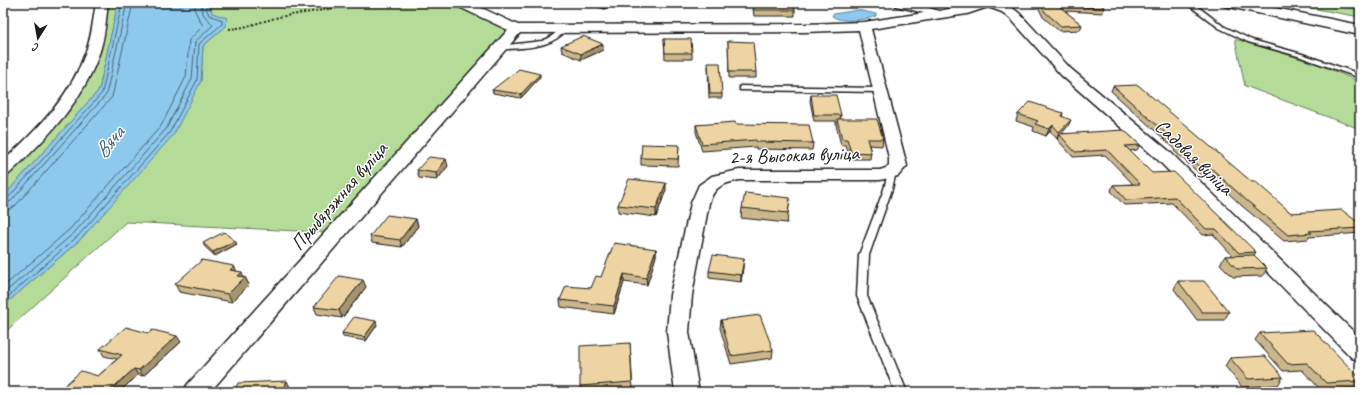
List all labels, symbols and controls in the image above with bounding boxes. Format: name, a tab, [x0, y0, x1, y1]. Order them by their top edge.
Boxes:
north arrow	[18, 18, 58, 58]
text: С	[31, 40, 40, 55]
street label: Садовая вуліца	[1150, 114, 1239, 201]
water label: Вяча	[88, 119, 131, 163]
street label: Прыбярэжная вуліца	[285, 136, 394, 255]
street label: 2-я Высокая вуліца	[729, 140, 861, 170]

